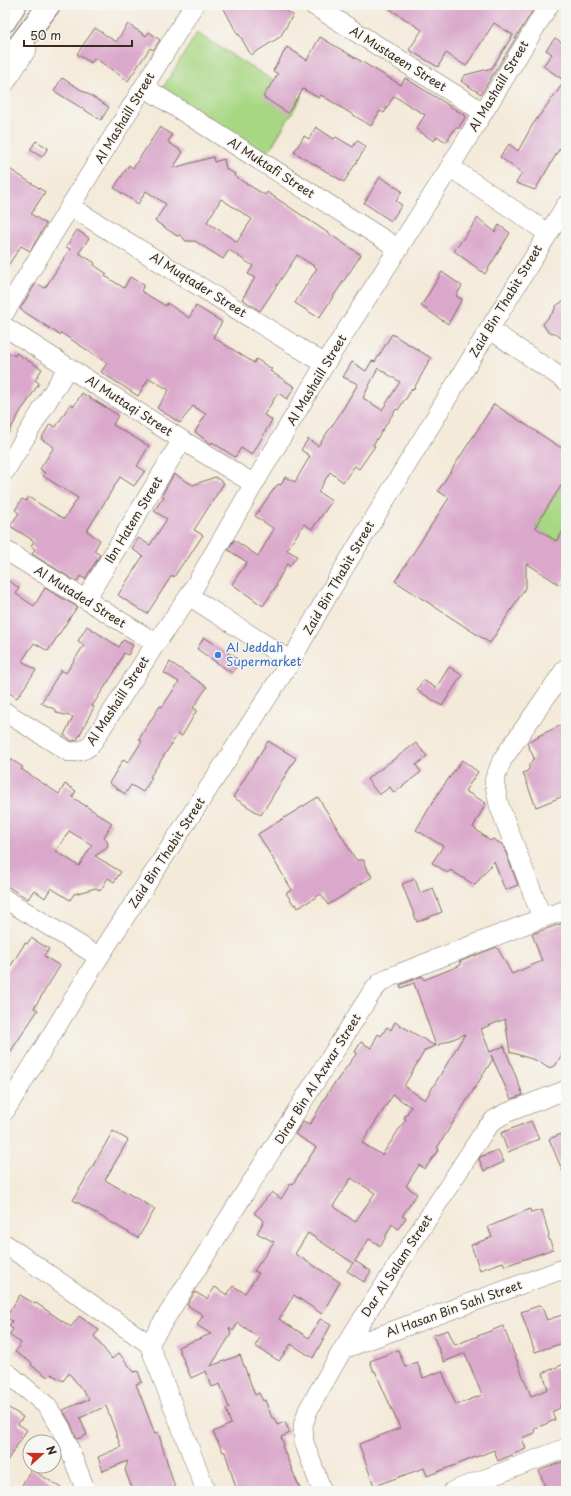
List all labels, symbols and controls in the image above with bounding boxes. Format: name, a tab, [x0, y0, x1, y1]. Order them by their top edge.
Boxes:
street label: Al Mustaeen Street	[347, 21, 450, 95]
scale bar	[24, 22, 132, 48]
text: 50 m	[30, 26, 61, 44]
street label: Al Mashaill Street	[464, 36, 533, 134]
street label: Al Mashaill Street	[90, 68, 159, 166]
street label: Al Muktafi Street	[225, 132, 319, 202]
street label: Zaid Bin Thabit Street	[464, 241, 546, 360]
street label: Al Muqtader Street	[147, 247, 250, 321]
street label: Al Mashaill Street	[282, 330, 351, 428]
street label: Al Muttaqi Street	[83, 370, 177, 440]
street label: Ibn Hatem Street	[100, 473, 166, 566]
street label: Zaid Bin Thabit Street	[298, 517, 378, 638]
street label: Al Mutaded Street	[31, 561, 130, 632]
place label: Al Jeddah Supermarket	[226, 638, 301, 670]
marker: Al Jeddah Supermarket	[213, 650, 223, 660]
street label: Al Mashaill Street	[81, 652, 153, 749]
street label: Zaid Bin Thabit Street	[124, 794, 209, 911]
street label: Dirar Bin Al Azwar Street	[270, 1010, 365, 1147]
street label: Dar Al Salam Street	[356, 1211, 436, 1320]
street label: Al Hasan Bin Sahl Street	[383, 1275, 525, 1341]
north arrow	[22, 1434, 62, 1474]
text: N	[42, 1443, 61, 1458]

